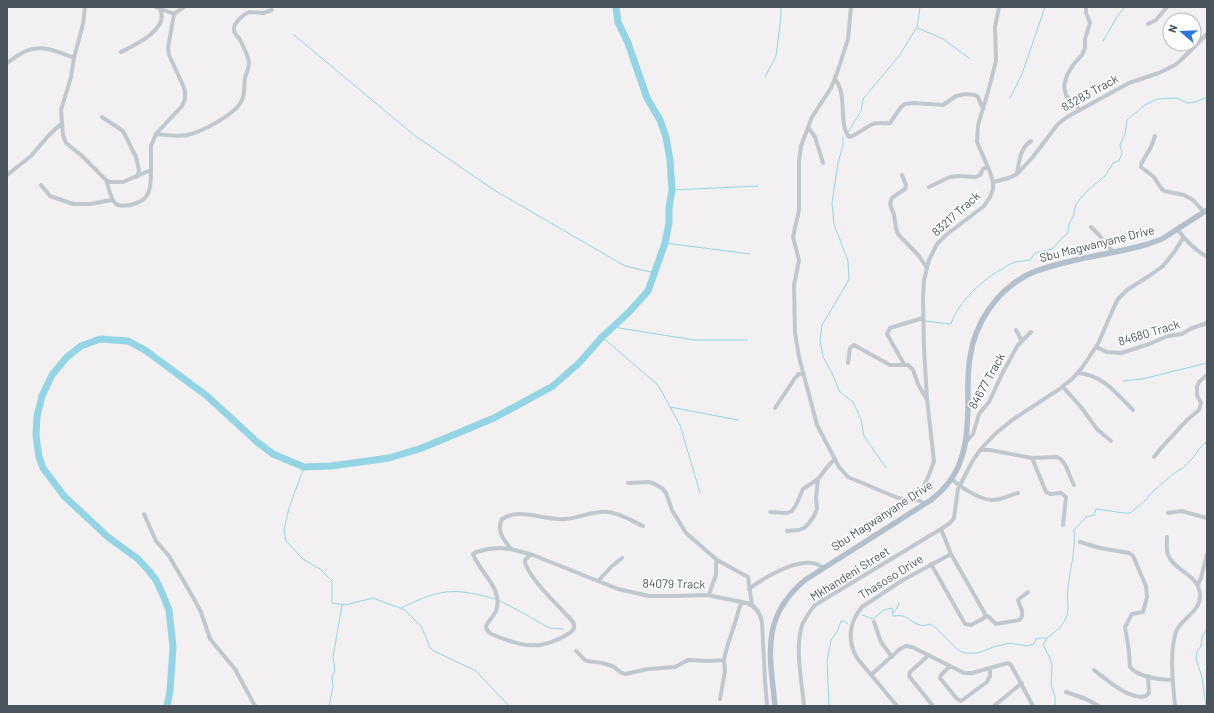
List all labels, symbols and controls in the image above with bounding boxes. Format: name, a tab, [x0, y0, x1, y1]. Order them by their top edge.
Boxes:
north arrow	[1162, 12, 1202, 52]
text: N	[1165, 23, 1179, 34]
street label: 83283 Track	[1059, 71, 1120, 113]
street label: 83217 Track	[928, 188, 982, 239]
street label: Sbu Magwanyane Drive	[1038, 222, 1156, 264]
street label: 84680 Track	[1116, 316, 1181, 348]
street label: 84677 Track	[965, 350, 1007, 411]
street label: Sbu Magwanyane Drive	[828, 477, 935, 553]
street label: Mkhandeni Street	[807, 543, 892, 603]
street label: Thasoso Drive	[856, 551, 925, 601]
street label: 84079 Track	[642, 575, 706, 591]

